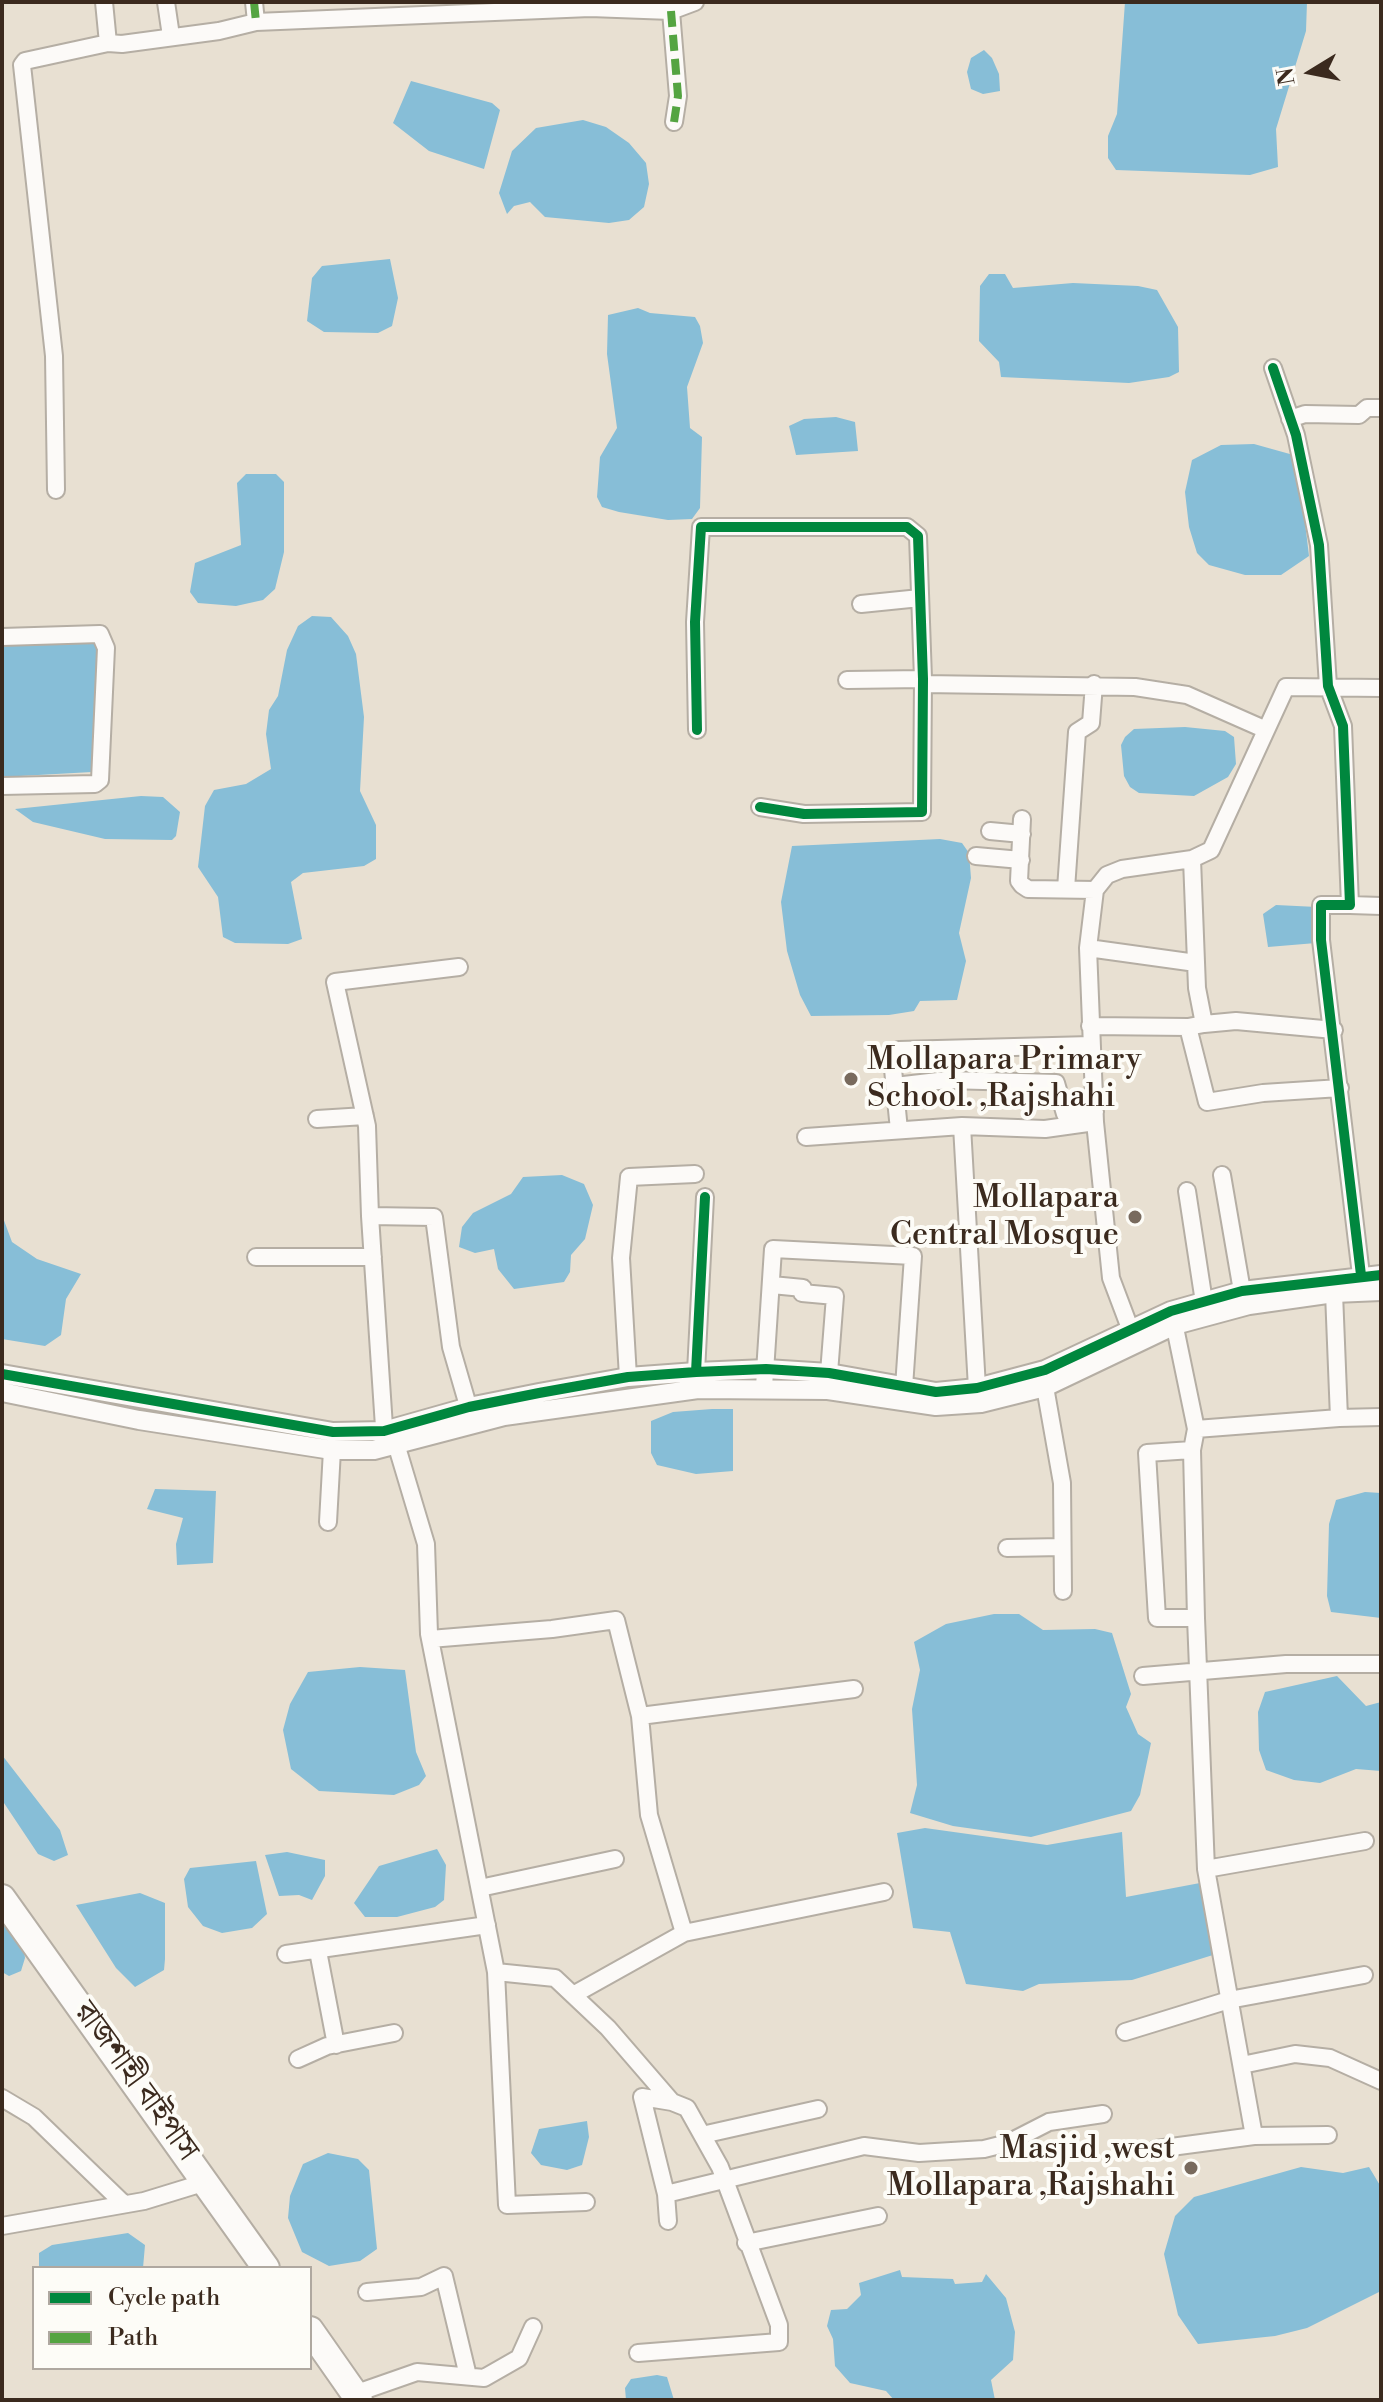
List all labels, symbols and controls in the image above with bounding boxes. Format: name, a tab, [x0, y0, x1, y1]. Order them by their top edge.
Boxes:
north arrow	[1271, 32, 1351, 112]
text: N	[1272, 65, 1302, 87]
place label: Mollapara Primary School. ,Rajshahi	[867, 1042, 1141, 1117]
marker: Mollapara Primary School. ,Rajshahi	[842, 1070, 860, 1088]
place label: Mollapara Central Mosque	[890, 1180, 1119, 1255]
marker: Mollapara Central Mosque	[1126, 1208, 1144, 1226]
street label: রাজশাহী বাইপাস	[64, 1995, 206, 2169]
place label: Masjid ,west Mollapara ,Rajshahi	[887, 2131, 1175, 2206]
marker: Masjid ,west Mollapara ,Rajshahi	[1182, 2159, 1200, 2177]
legend	[32, 2266, 312, 2370]
text: Cycle path	[108, 2283, 220, 2313]
text: Path	[108, 2323, 158, 2353]

